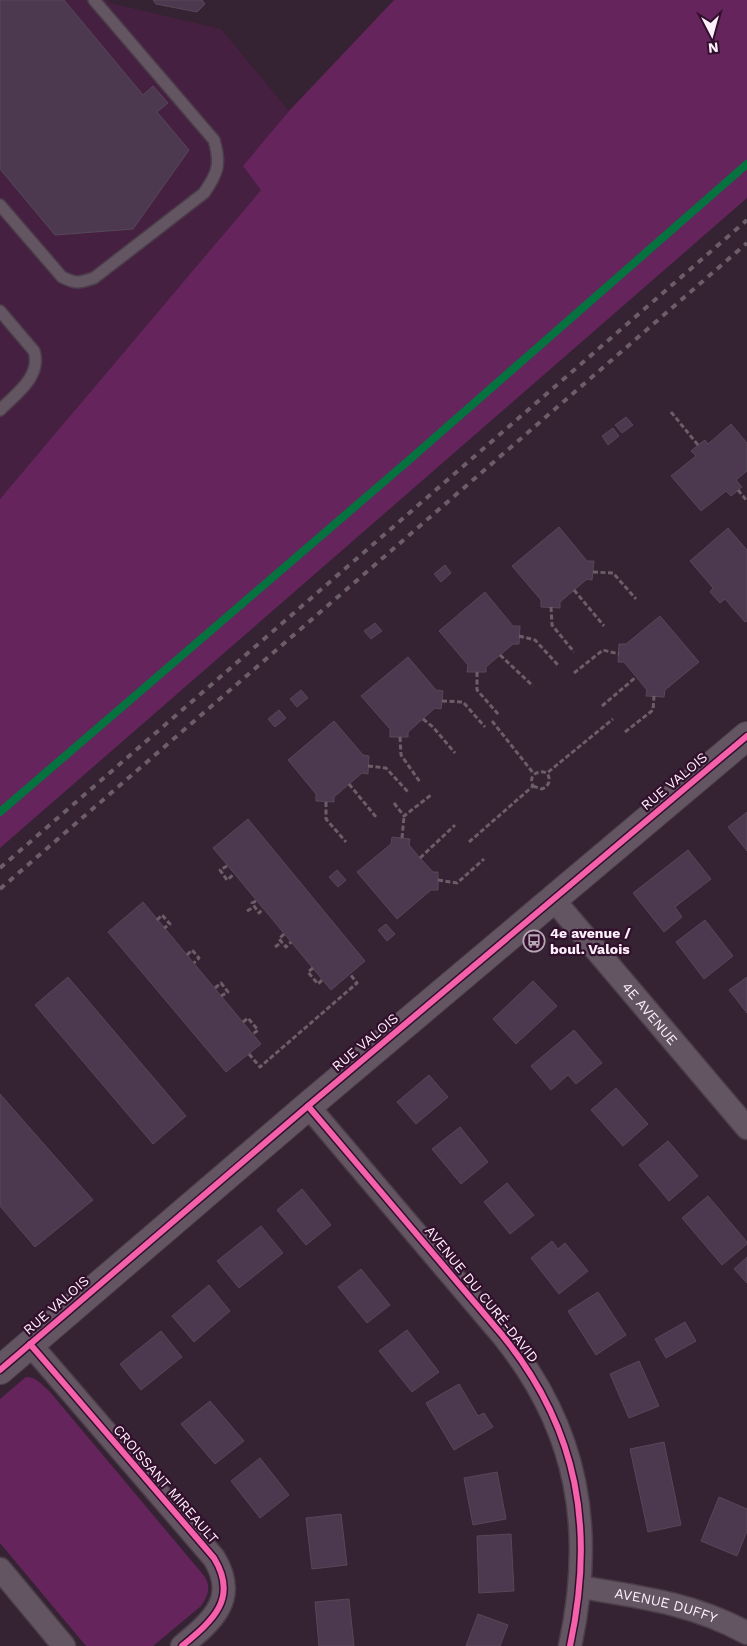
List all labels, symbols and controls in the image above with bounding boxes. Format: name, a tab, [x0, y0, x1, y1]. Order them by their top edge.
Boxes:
north arrow	[687, 10, 737, 60]
text: N	[707, 39, 719, 56]
street label: RUE VALOIS	[638, 749, 710, 813]
place label: 4e avenue / boul. Valois	[550, 925, 631, 957]
bus stop icon: 4e avenue / boul. Valois	[522, 929, 546, 953]
street label: 4E AVENUE	[619, 979, 681, 1048]
street label: RUE VALOIS	[329, 1010, 401, 1074]
street label: AVENUE DU CURÉ-DAVID	[422, 1223, 542, 1365]
street label: RUE VALOIS	[20, 1272, 92, 1338]
street label: CROISSANT MIREAULT	[110, 1421, 222, 1547]
street label: AVENUE DUFFY	[614, 1585, 720, 1626]

